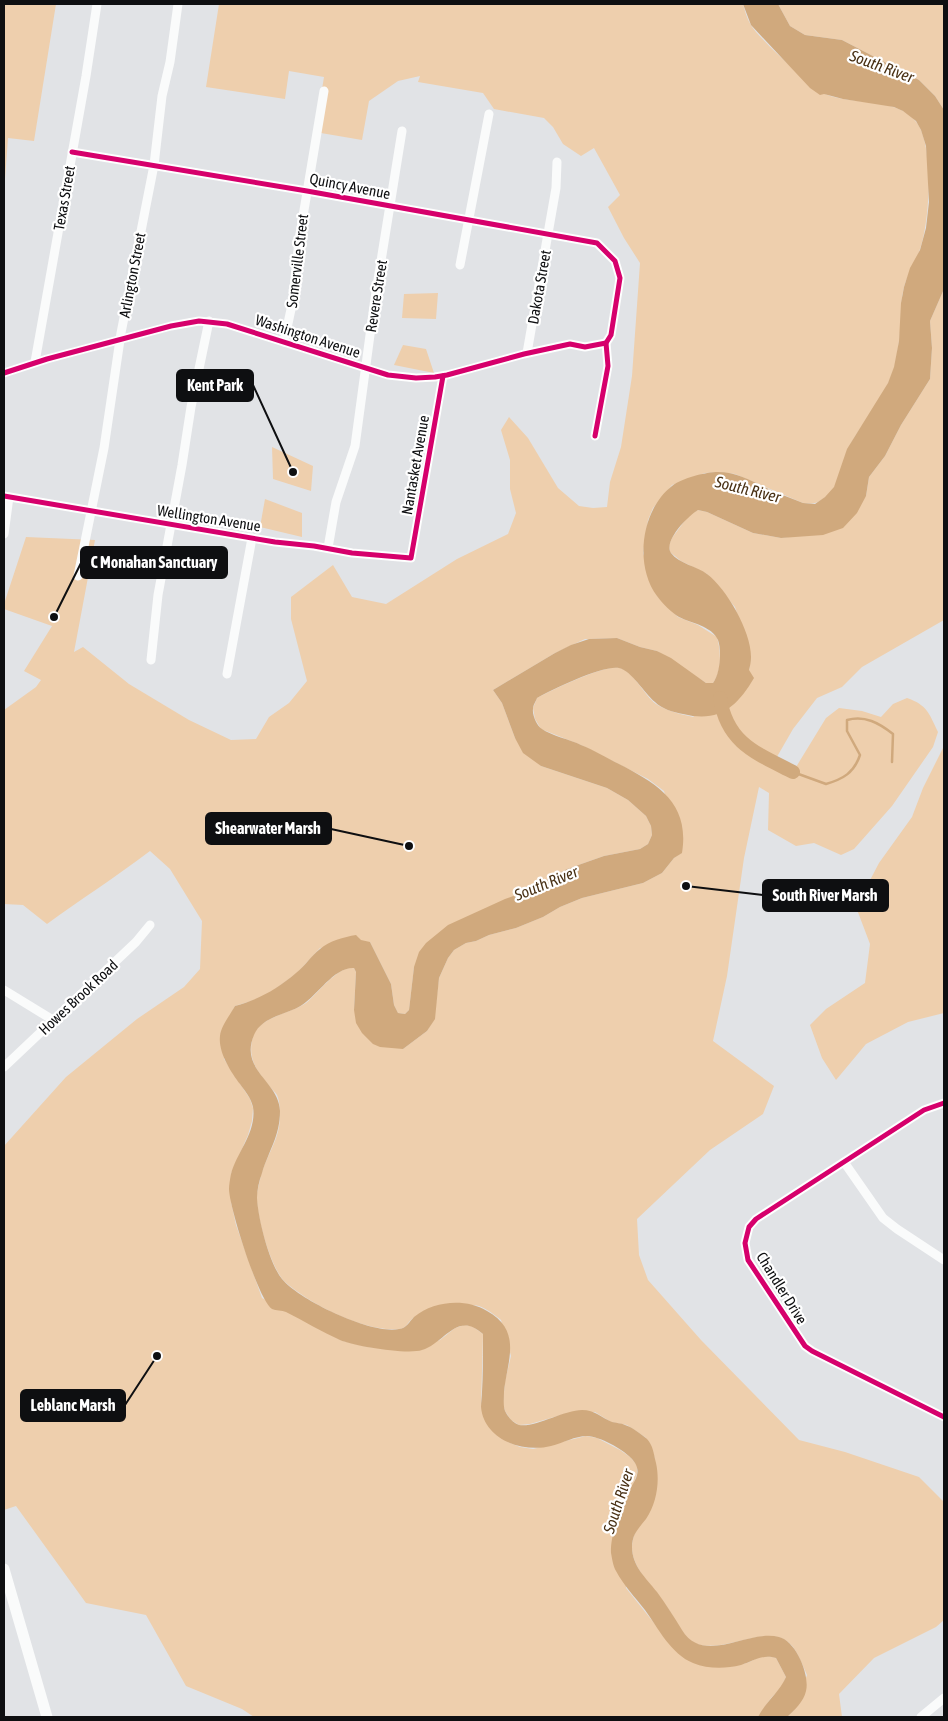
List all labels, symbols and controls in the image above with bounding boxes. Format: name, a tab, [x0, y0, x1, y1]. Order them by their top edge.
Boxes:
water label: South River	[847, 46, 918, 86]
street label: Texas Street	[50, 164, 78, 232]
street label: Quincy Avenue	[308, 170, 392, 202]
street label: Somerville Street	[283, 213, 311, 309]
street label: Arlington Street	[115, 231, 149, 319]
street label: Dakota Street	[524, 249, 554, 325]
street label: Revere Street	[362, 259, 390, 333]
street label: Washington Avenue	[253, 311, 363, 361]
callout: Kent Park	[177, 370, 253, 401]
text: Kent Park	[187, 376, 244, 394]
street label: Nantasket Avenue	[398, 414, 432, 516]
water label: South River	[713, 472, 784, 506]
street label: Wellington Avenue	[156, 501, 262, 535]
callout: C Monahan Sanctuary	[81, 547, 227, 578]
text: C Monahan Sanctuary	[91, 553, 218, 571]
callout: Shearwater Marsh	[206, 813, 331, 844]
text: Shearwater Marsh	[215, 819, 321, 837]
water label: South River	[511, 862, 581, 904]
callout: South River Marsh	[763, 880, 888, 911]
text: South River Marsh	[772, 886, 878, 904]
street label: Howes Brook Road	[35, 956, 121, 1038]
street label: Chandler Drive	[753, 1249, 811, 1327]
callout: Leblanc Marsh	[21, 1390, 125, 1421]
text: Leblanc Marsh	[31, 1396, 116, 1414]
water label: South River	[599, 1465, 637, 1536]

